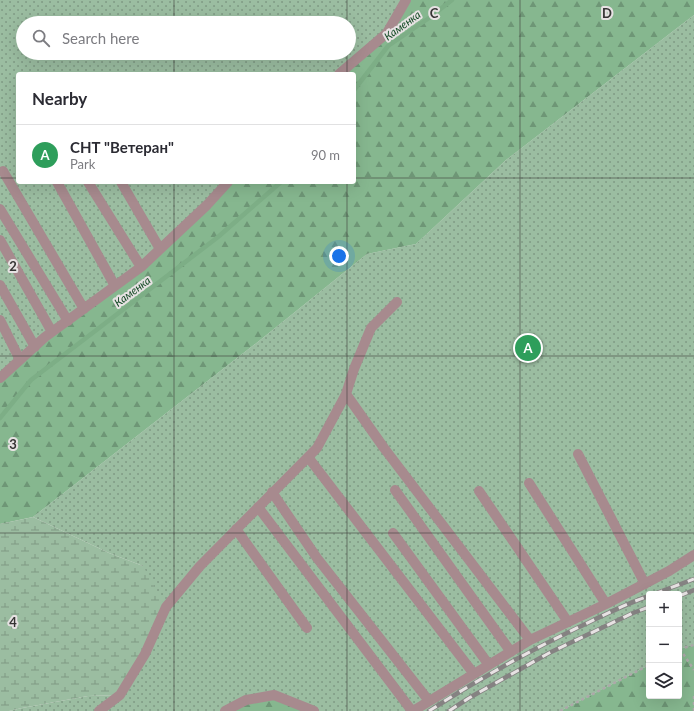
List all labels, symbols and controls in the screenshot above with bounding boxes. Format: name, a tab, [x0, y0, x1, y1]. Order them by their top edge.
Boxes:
text: C	[430, 5, 439, 21]
text: D	[602, 5, 612, 21]
water label: Каменка	[381, 7, 423, 43]
search box	[16, 16, 356, 60]
icon: search	[30, 27, 52, 49]
text: Search here	[62, 29, 139, 47]
text: Nearby	[32, 88, 87, 109]
text: СНТ "Ветеран"	[70, 138, 174, 156]
text: A	[40, 147, 50, 163]
text: 90 m	[311, 147, 340, 163]
text: Park	[70, 156, 95, 172]
your location	[329, 246, 349, 266]
text: 2	[9, 258, 17, 274]
water label: Каменка	[111, 273, 153, 309]
pin: A	[515, 333, 541, 363]
text: 3	[9, 436, 17, 452]
map controls	[646, 591, 682, 699]
button: +	[646, 591, 682, 627]
text: 4	[9, 614, 17, 630]
button: −	[646, 627, 682, 663]
button: layers	[646, 663, 682, 699]

